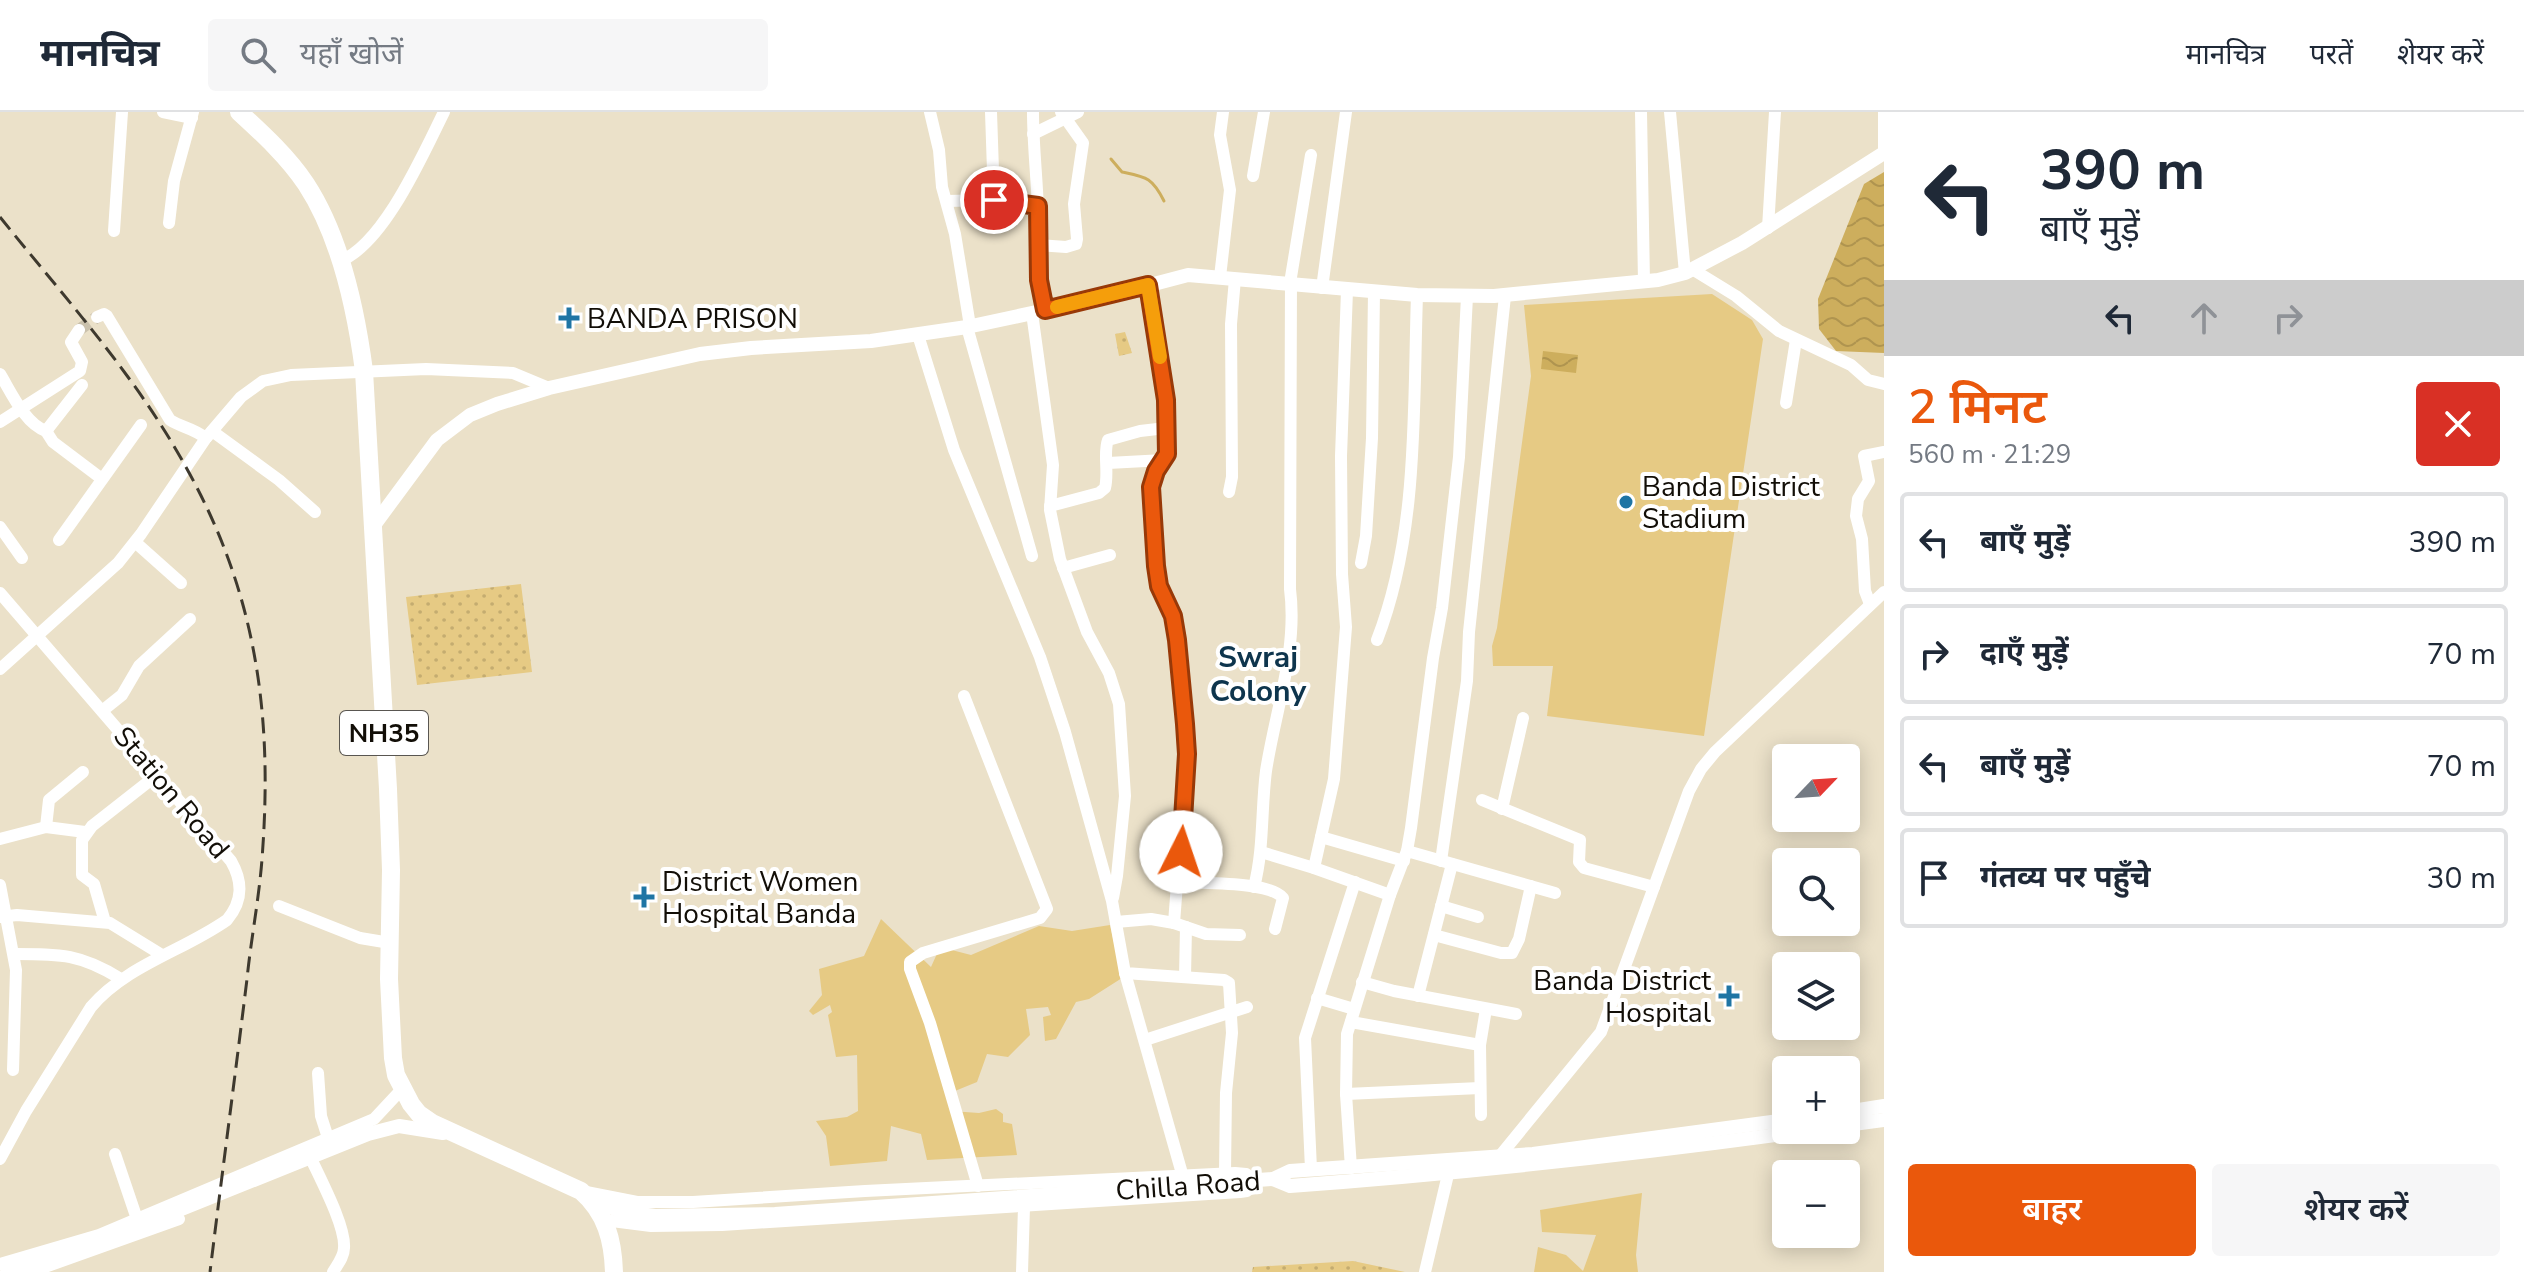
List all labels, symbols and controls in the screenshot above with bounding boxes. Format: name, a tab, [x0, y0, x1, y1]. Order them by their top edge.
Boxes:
search box	[208, 19, 768, 91]
text: मानचित्र	[40, 28, 160, 79]
icon: search	[236, 33, 280, 77]
text: यहाँ खोजें	[300, 34, 403, 75]
text: मानचित्र	[2186, 36, 2266, 74]
text: परतें	[2310, 36, 2353, 74]
text: शेयर करें	[2397, 36, 2484, 74]
text: 390 m	[2040, 132, 2205, 209]
icon: left	[1908, 144, 2012, 248]
pin	[960, 166, 1028, 234]
icon: arrive	[972, 178, 1016, 222]
text: बाएँ मुड़ें	[2040, 205, 2140, 254]
icon: left	[2098, 296, 2142, 340]
icon: ahead	[2182, 296, 2226, 340]
icon: right	[2266, 296, 2310, 340]
place label: BANDA PRISON	[587, 300, 798, 338]
marker: BANDA PRISON	[558, 307, 580, 329]
text: 2 मिनट	[1908, 374, 2047, 440]
button: close	[2416, 382, 2500, 466]
text: 560 m · 21:29	[1908, 437, 2071, 472]
place label: Banda District Stadium	[1642, 468, 1820, 538]
marker: Banda District Stadium	[1617, 493, 1635, 511]
icon: left	[1912, 520, 1956, 564]
text: बाएँ मुड़ें	[1980, 521, 2070, 562]
text: 390 m	[2409, 522, 2496, 563]
icon: right	[1912, 632, 1956, 676]
text: दाएँ मुड़ें	[1980, 633, 2069, 674]
text: 70 m	[2427, 634, 2496, 675]
district label: Swraj Colony	[1210, 637, 1306, 712]
road number: NH35	[340, 711, 428, 755]
street label: Station Road	[105, 718, 238, 867]
north arrow	[1772, 744, 1860, 832]
map controls	[1772, 744, 1860, 1248]
icon: left	[1912, 744, 1956, 788]
text: बाएँ मुड़ें	[1980, 745, 2070, 786]
text: 70 m	[2427, 746, 2496, 787]
position arrow	[1139, 810, 1223, 894]
button: search	[1772, 848, 1860, 936]
icon: arrive	[1912, 856, 1956, 900]
text: गंतव्य पर पहुँचे	[1980, 857, 2150, 898]
text: 30 m	[2427, 858, 2496, 899]
place label: District Women Hospital Banda	[662, 863, 858, 933]
marker: District Women Hospital Banda	[633, 886, 655, 908]
button: layers	[1772, 952, 1860, 1040]
place label: Banda District Hospital	[1533, 962, 1712, 1032]
marker: Banda District Hospital	[1718, 985, 1740, 1007]
button: +	[1772, 1056, 1860, 1144]
button: −	[1772, 1160, 1860, 1248]
street label: Chilla Road	[1114, 1162, 1262, 1210]
button: बाहर	[1908, 1164, 2196, 1256]
button: शेयर करें	[2212, 1164, 2500, 1256]

